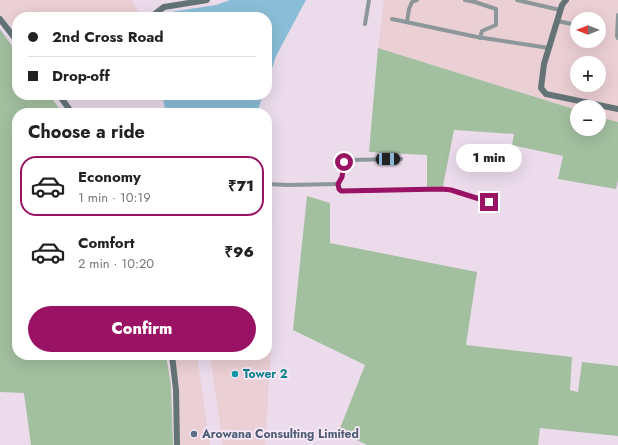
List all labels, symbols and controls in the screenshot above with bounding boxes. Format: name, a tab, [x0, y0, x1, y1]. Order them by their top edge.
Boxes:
north arrow	[570, 12, 606, 48]
map controls	[570, 12, 606, 136]
text: 2nd Cross Road	[52, 26, 164, 48]
button: +	[570, 56, 606, 92]
text: Drop-off	[52, 65, 110, 87]
button: −	[570, 100, 606, 136]
text: Choose a ride	[28, 119, 145, 145]
callout: 1 min	[456, 144, 522, 172]
text: 1 min	[473, 148, 505, 167]
route start	[335, 153, 353, 171]
car	[376, 153, 400, 165]
text: Economy	[78, 166, 141, 188]
icon: car	[30, 168, 66, 204]
text: ₹71	[228, 175, 254, 197]
text: 1 min · 10:19	[78, 188, 151, 207]
route end	[480, 193, 498, 211]
text: Comfort	[78, 232, 135, 254]
icon: car	[30, 234, 66, 270]
text: ₹96	[225, 241, 254, 263]
text: 2 min · 10:20	[78, 254, 154, 273]
button: Confirm	[28, 306, 256, 352]
place label: Tower 2	[243, 365, 288, 383]
marker: Tower 2	[230, 369, 240, 379]
place label: Arowana Consulting Limited	[201, 425, 359, 443]
marker: Arowana Consulting Limited	[189, 429, 199, 439]

